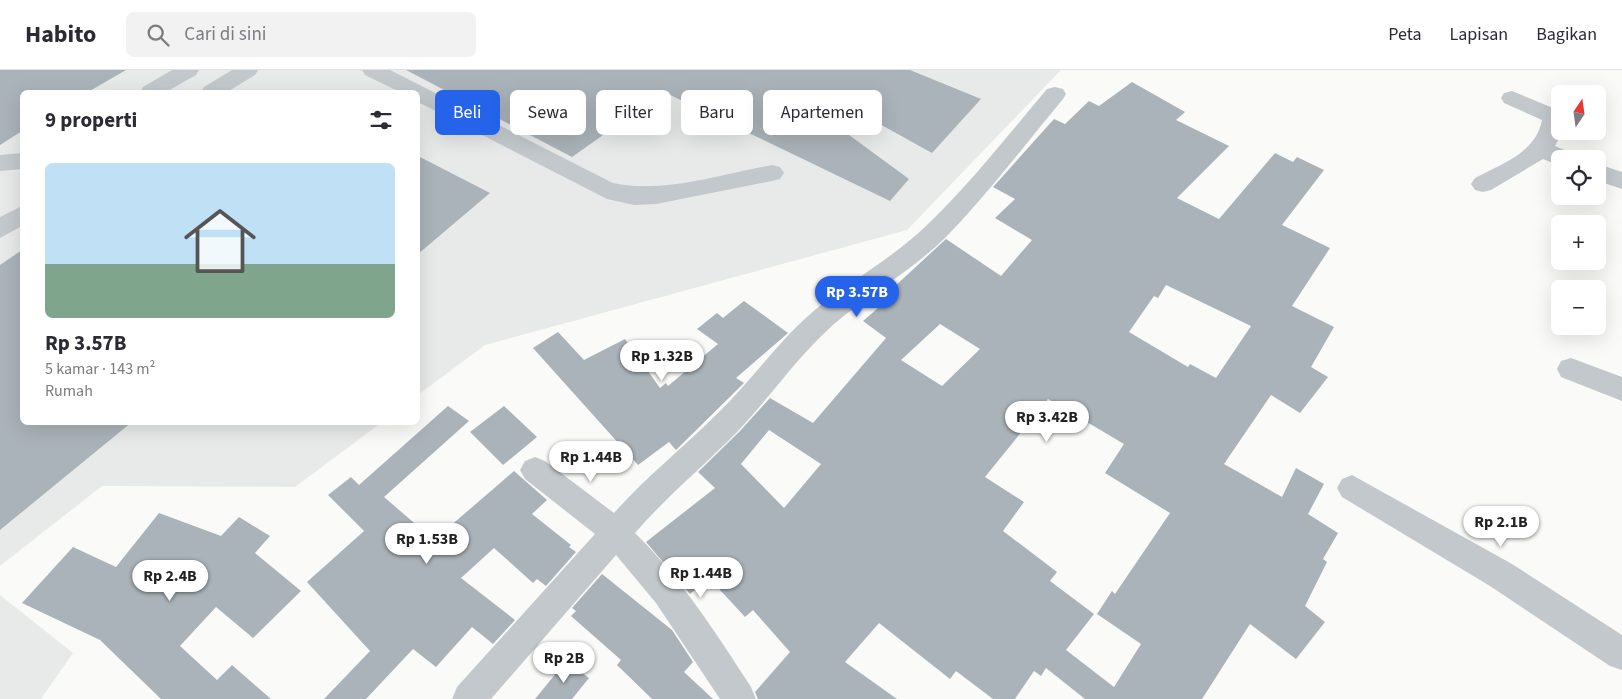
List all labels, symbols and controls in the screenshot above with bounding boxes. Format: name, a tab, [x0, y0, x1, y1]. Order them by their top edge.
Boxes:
search box	[126, 12, 476, 57]
text: Habito	[25, 17, 96, 52]
icon: search	[144, 21, 172, 49]
text: Cari di sini	[184, 21, 267, 48]
text: Peta	[1388, 22, 1421, 47]
text: Lapisan	[1449, 22, 1508, 47]
text: Bagikan	[1536, 22, 1597, 47]
north arrow	[1551, 85, 1606, 140]
map controls	[1551, 85, 1606, 335]
chip: Beli	[435, 90, 500, 135]
chip: Sewa	[510, 90, 586, 135]
chip: Filter	[596, 90, 671, 135]
chip: Baru	[681, 90, 753, 135]
chip: Apartemen	[763, 90, 882, 135]
text: 9 properti	[45, 105, 137, 135]
icon: filters	[367, 106, 395, 134]
button: locate	[1551, 150, 1606, 205]
icon: home	[175, 196, 265, 286]
button: +	[1551, 215, 1606, 270]
pin: Rp 3.57B	[805, 276, 909, 318]
button: −	[1551, 280, 1606, 335]
text: Rp 3.57B	[826, 281, 888, 303]
text: Rp 3.57B	[45, 328, 126, 358]
pin: Rp 1.32B	[610, 340, 714, 382]
text: Rp 1.32B	[631, 345, 693, 367]
text: 5 kamar · 143 m²	[45, 358, 155, 380]
text: Rumah	[45, 380, 93, 402]
pin: Rp 3.42B	[995, 400, 1099, 443]
text: Rp 3.42B	[1016, 406, 1078, 428]
pin: Rp 1.44B	[539, 440, 643, 483]
text: Rp 1.44B	[560, 446, 622, 468]
pin: Rp 2.1B	[1455, 506, 1547, 548]
text: Rp 2.1B	[1474, 511, 1528, 533]
pin: Rp 1.53B	[375, 522, 479, 565]
text: Rp 1.53B	[396, 528, 458, 550]
pin: Rp 1.44B	[649, 556, 753, 599]
pin: Rp 2.4B	[124, 560, 216, 602]
text: Rp 1.44B	[670, 562, 732, 584]
text: Rp 2.4B	[143, 565, 197, 587]
pin: Rp 2B	[529, 642, 599, 684]
text: Rp 2B	[544, 647, 584, 669]

